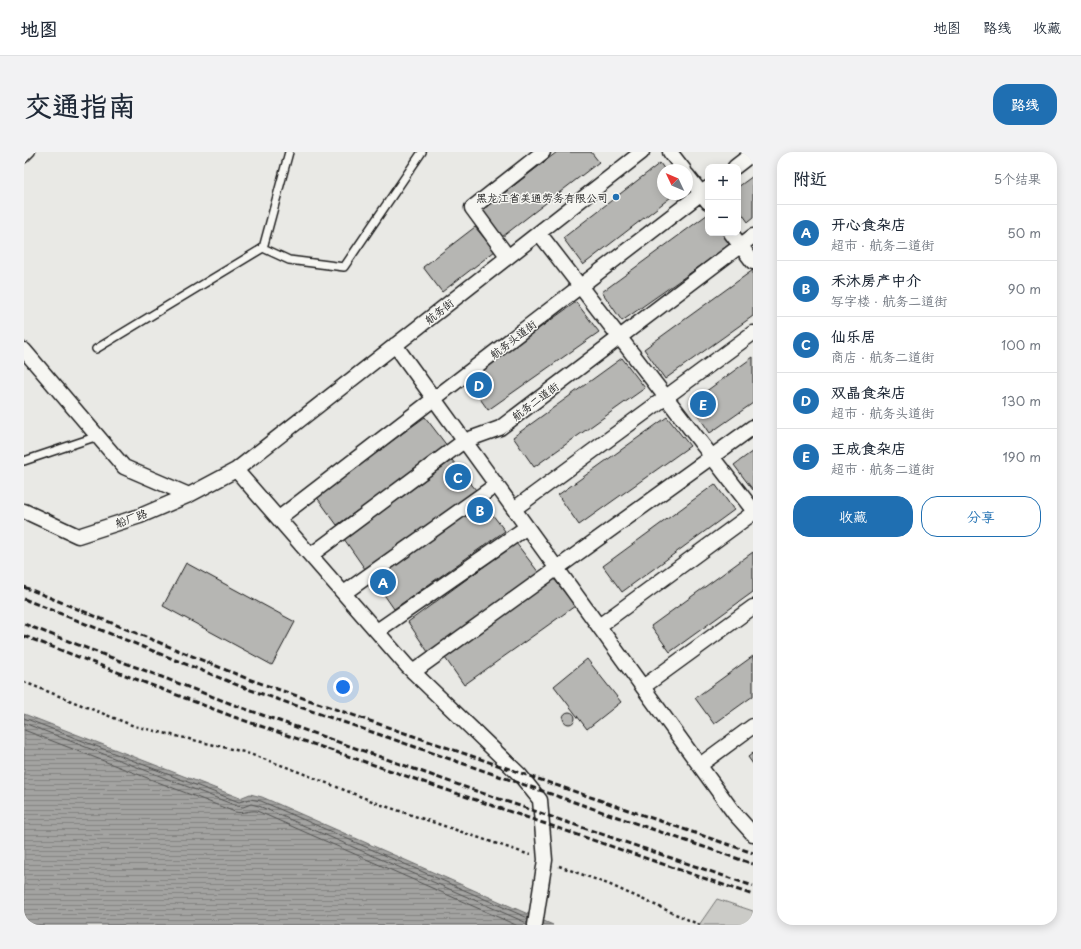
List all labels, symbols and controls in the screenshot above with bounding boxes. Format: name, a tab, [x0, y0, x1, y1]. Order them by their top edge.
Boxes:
text: 地图	[20, 14, 58, 42]
text: 地图	[933, 17, 961, 38]
text: 路线	[983, 17, 1011, 38]
text: 收藏	[1033, 17, 1061, 38]
text: 交通指南	[24, 83, 136, 126]
button: 路线	[993, 84, 1057, 125]
north arrow	[657, 164, 693, 200]
map controls	[705, 164, 741, 236]
button: +	[705, 164, 741, 200]
text: 附近	[793, 165, 827, 191]
text: 5个结果	[994, 169, 1041, 188]
place label: 黑龙江省美通劳务有限公司	[476, 189, 608, 206]
marker: 黑龙江省美通劳务有限公司	[611, 192, 621, 202]
button: −	[705, 200, 741, 236]
text: 开心食杂店	[831, 212, 906, 235]
text: A	[801, 223, 811, 242]
text: 50 m	[1007, 223, 1041, 242]
text: 超市 · 航务二道街	[831, 235, 934, 254]
text: 禾沐房产中介	[831, 268, 921, 291]
text: B	[802, 279, 810, 298]
text: 90 m	[1008, 279, 1041, 298]
text: 写字楼 · 航务二道街	[831, 291, 947, 310]
street label: 航务街	[421, 294, 458, 328]
street label: 航务头道街	[486, 315, 541, 363]
text: 仙乐居	[831, 324, 876, 347]
text: C	[801, 335, 811, 354]
text: 100 m	[1001, 335, 1041, 354]
text: 商店 · 航务二道街	[831, 347, 934, 366]
pin: D	[466, 370, 492, 400]
street label: 航务二道街	[508, 377, 563, 424]
text: 双晶食杂店	[831, 380, 906, 403]
pin: E	[690, 389, 716, 419]
text: D	[801, 391, 811, 410]
text: 130 m	[1002, 391, 1041, 410]
text: 超市 · 航务头道街	[831, 403, 934, 422]
text: 王成食杂店	[831, 436, 906, 459]
text: E	[802, 447, 810, 466]
text: 190 m	[1002, 447, 1041, 466]
text: 超市 · 航务二道街	[831, 459, 934, 478]
pin: C	[445, 462, 471, 492]
pin: B	[467, 495, 493, 525]
button: 收藏	[793, 496, 913, 537]
button: 分享	[921, 496, 1041, 537]
street label: 船厂路	[113, 504, 149, 532]
pin: A	[370, 567, 396, 597]
your location	[333, 677, 353, 697]

